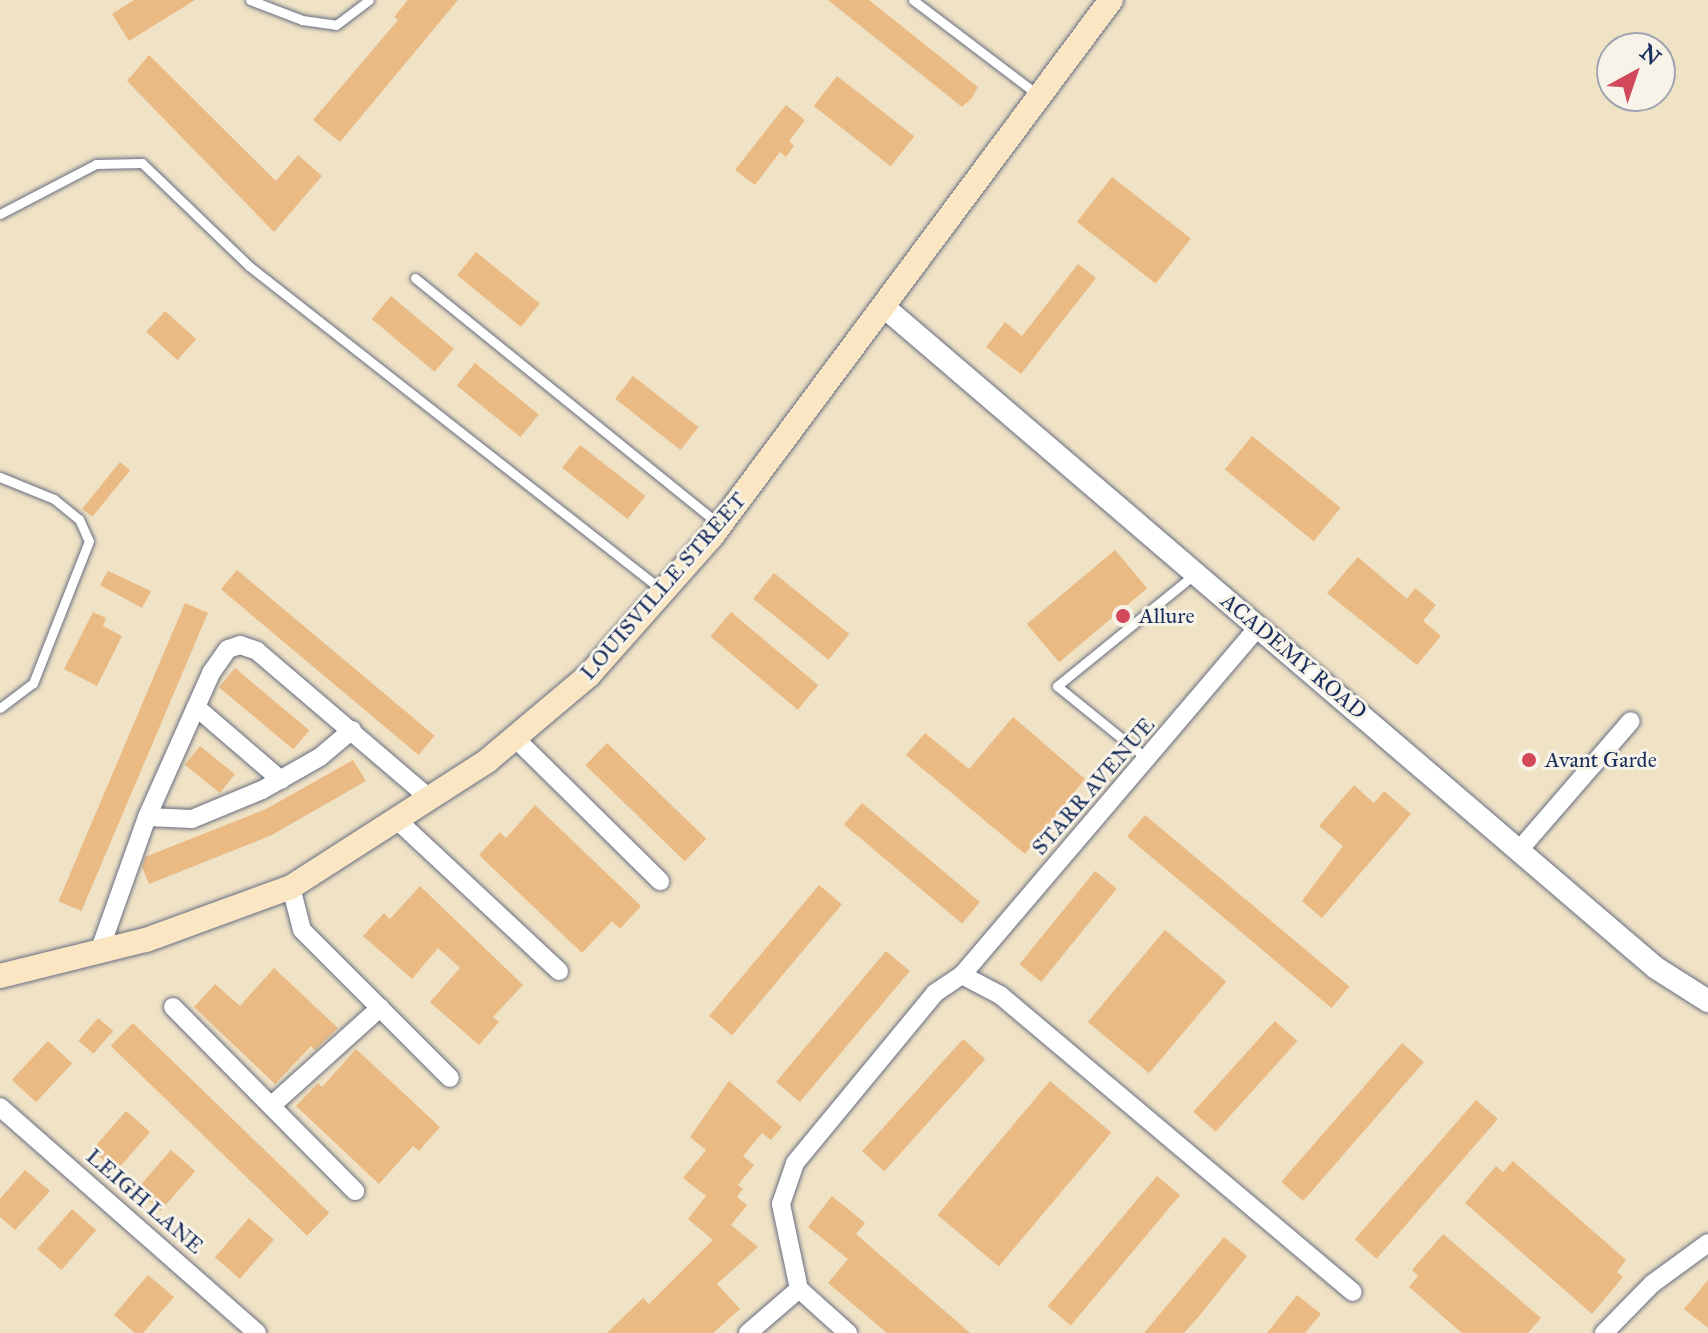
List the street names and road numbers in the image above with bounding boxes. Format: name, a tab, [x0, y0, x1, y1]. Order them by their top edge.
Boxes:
street label: LOUISVILLE STREET	[574, 487, 752, 685]
street label: ACADEMY ROAD	[1216, 587, 1372, 725]
street label: STARR AVENUE	[1026, 712, 1160, 860]
street label: LEIGH LANE	[81, 1143, 209, 1259]

